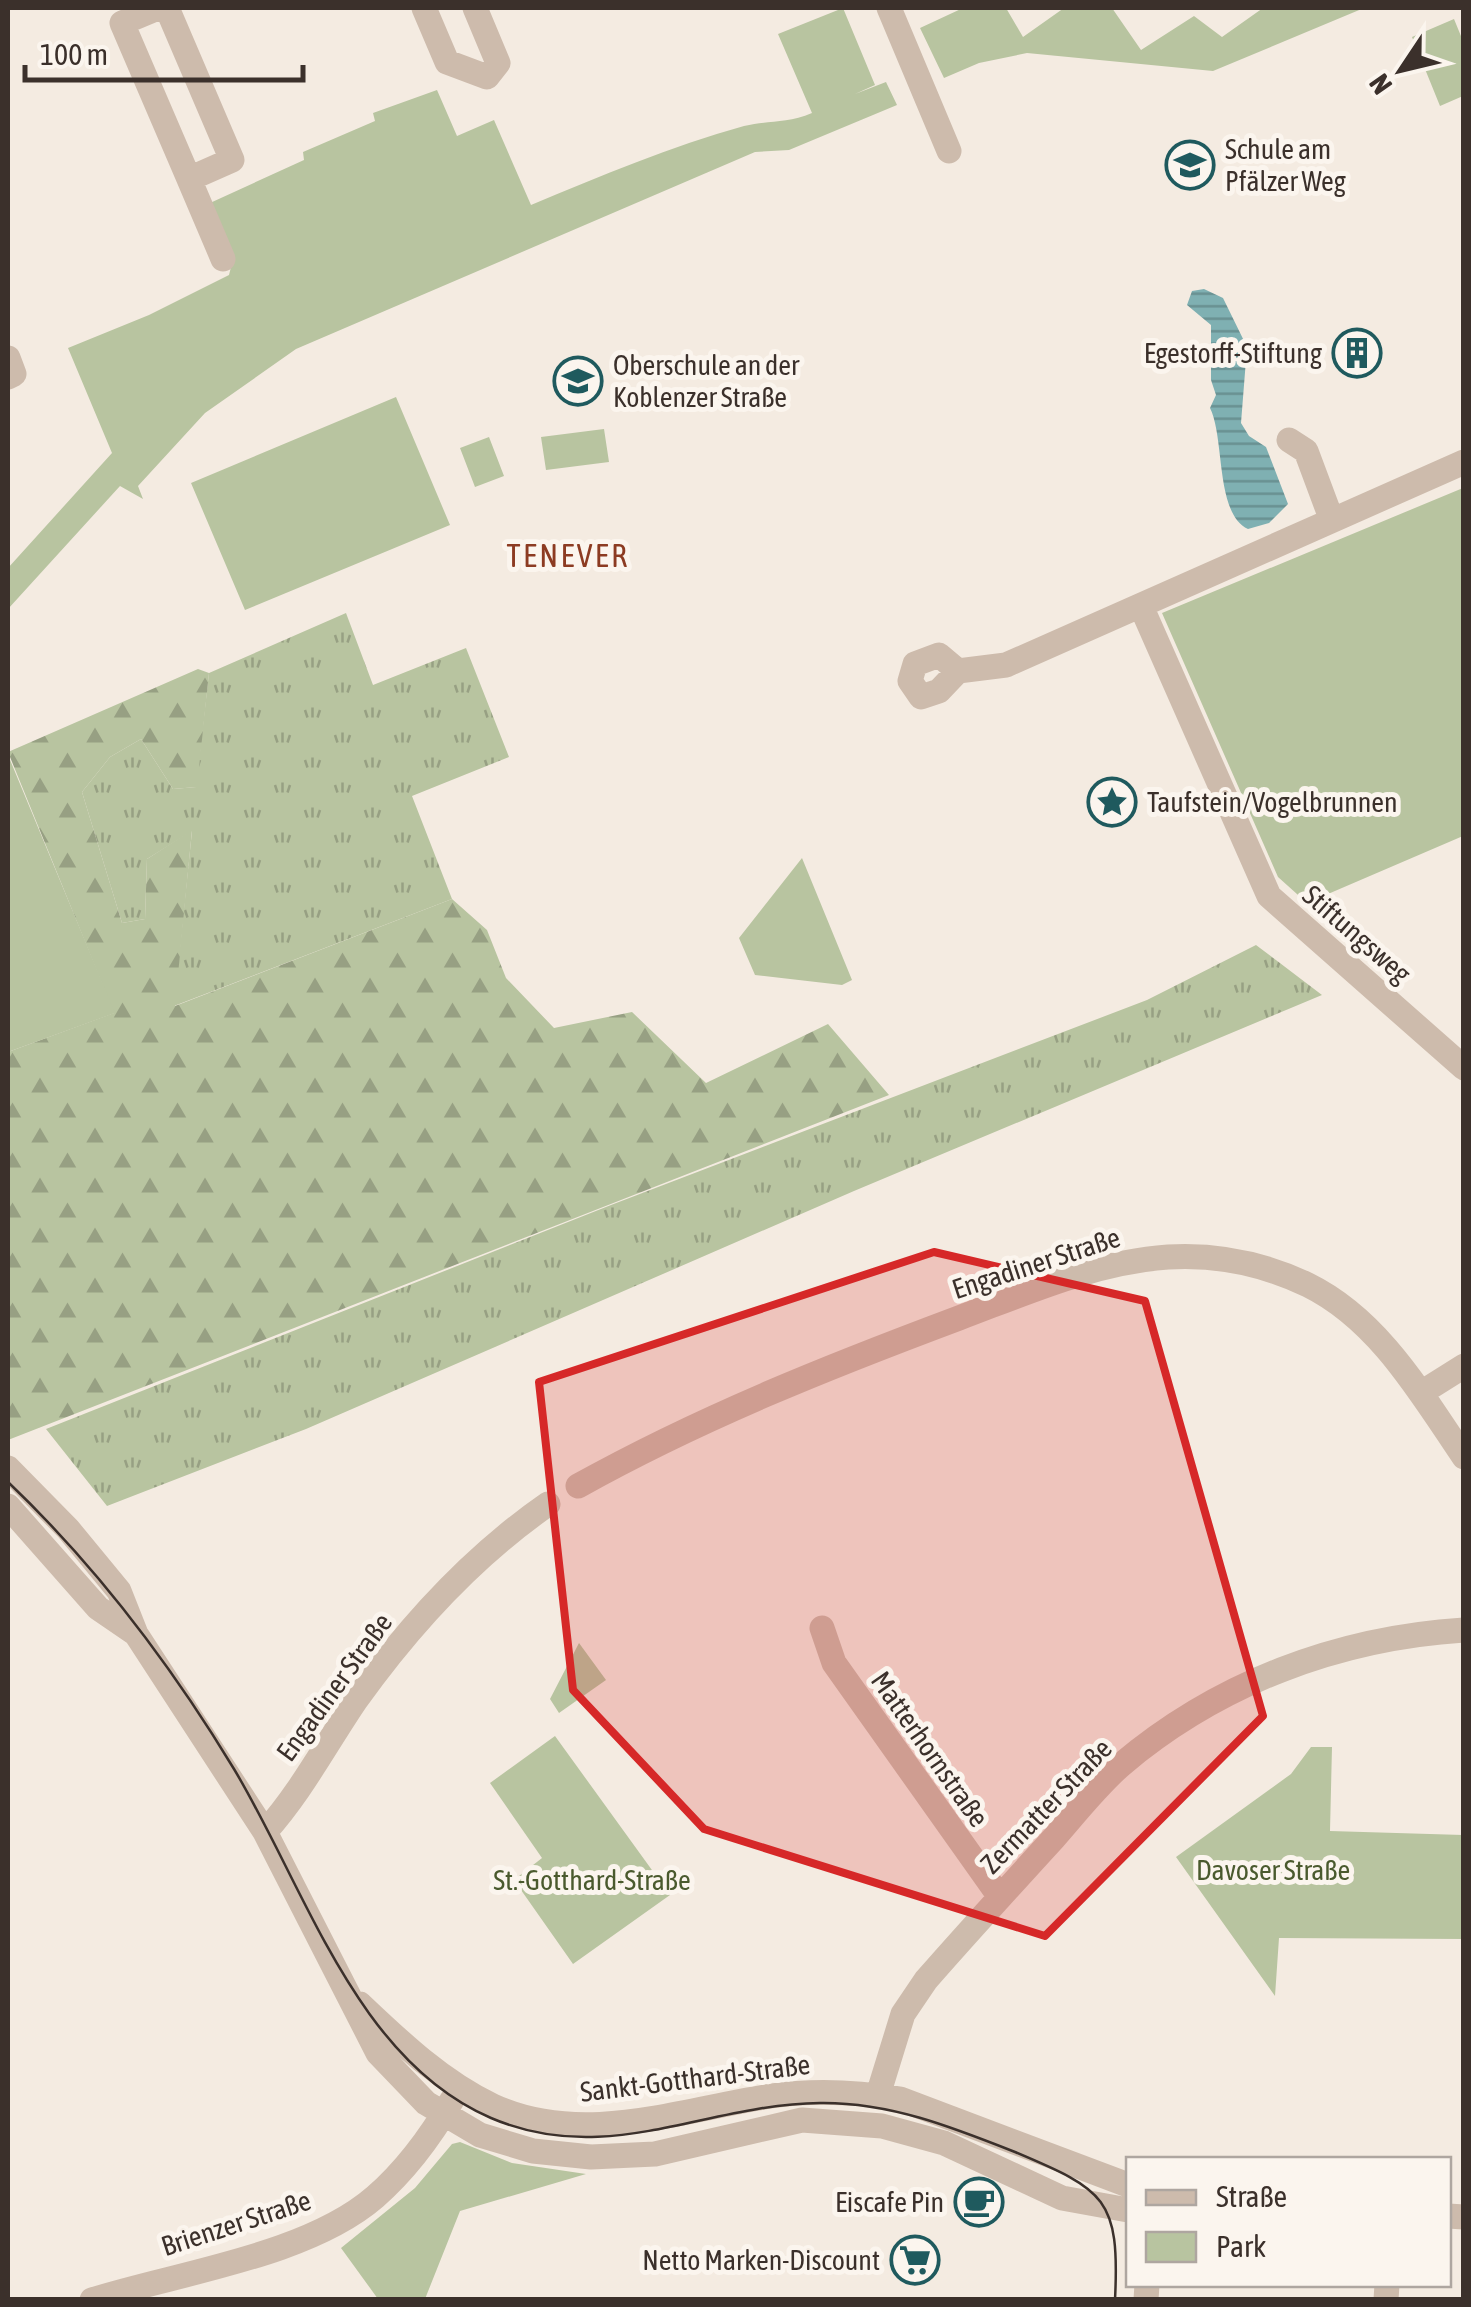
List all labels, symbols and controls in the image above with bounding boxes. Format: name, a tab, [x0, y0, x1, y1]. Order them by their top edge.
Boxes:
scale bar	[25, 20, 302, 82]
north arrow	[1351, 20, 1451, 120]
text: 100 m	[40, 37, 108, 71]
text: N	[1363, 68, 1398, 100]
place label: Schule am Pfälzer Weg	[1225, 133, 1346, 197]
school or university icon: Schule am Pfälzer Weg	[1164, 139, 1216, 191]
building icon: Egestorff-Stiftung	[1331, 327, 1383, 379]
place label: Egestorff-Stiftung	[1144, 337, 1322, 369]
place label: Oberschule an der Koblenzer Straße	[613, 349, 800, 413]
school or university icon: Oberschule an der Koblenzer Straße	[552, 355, 604, 407]
district label: TENEVER	[506, 537, 630, 574]
place icon: Taufstein/Vogelbrunnen	[1086, 776, 1138, 828]
place label: Taufstein/Vogelbrunnen	[1147, 786, 1398, 818]
street label: Stiftungsweg	[1297, 879, 1417, 989]
street label: Engadiner Straße	[948, 1221, 1124, 1305]
street label: Engadiner Straße	[270, 1607, 398, 1767]
street label: Matterhornstraße	[865, 1665, 995, 1833]
street label: Zermatter Straße	[974, 1732, 1118, 1880]
park label: Davoser Straße	[1196, 1854, 1350, 1886]
park label: St.-Gotthard-Straße	[493, 1864, 691, 1896]
street label: Sankt-Gotthard-Straße	[578, 2048, 812, 2108]
legend	[1126, 2157, 1451, 2287]
cafe icon: Eiscafe Pin	[953, 2176, 1005, 2228]
text: Straße	[1216, 2179, 1287, 2213]
street label: Brienzer Straße	[157, 2184, 315, 2262]
place label: Eiscafe Pin	[835, 2186, 944, 2218]
text: Park	[1216, 2229, 1266, 2263]
supermarket icon: Netto Marken-Discount	[889, 2234, 941, 2286]
place label: Netto Marken-Discount	[642, 2244, 880, 2276]

